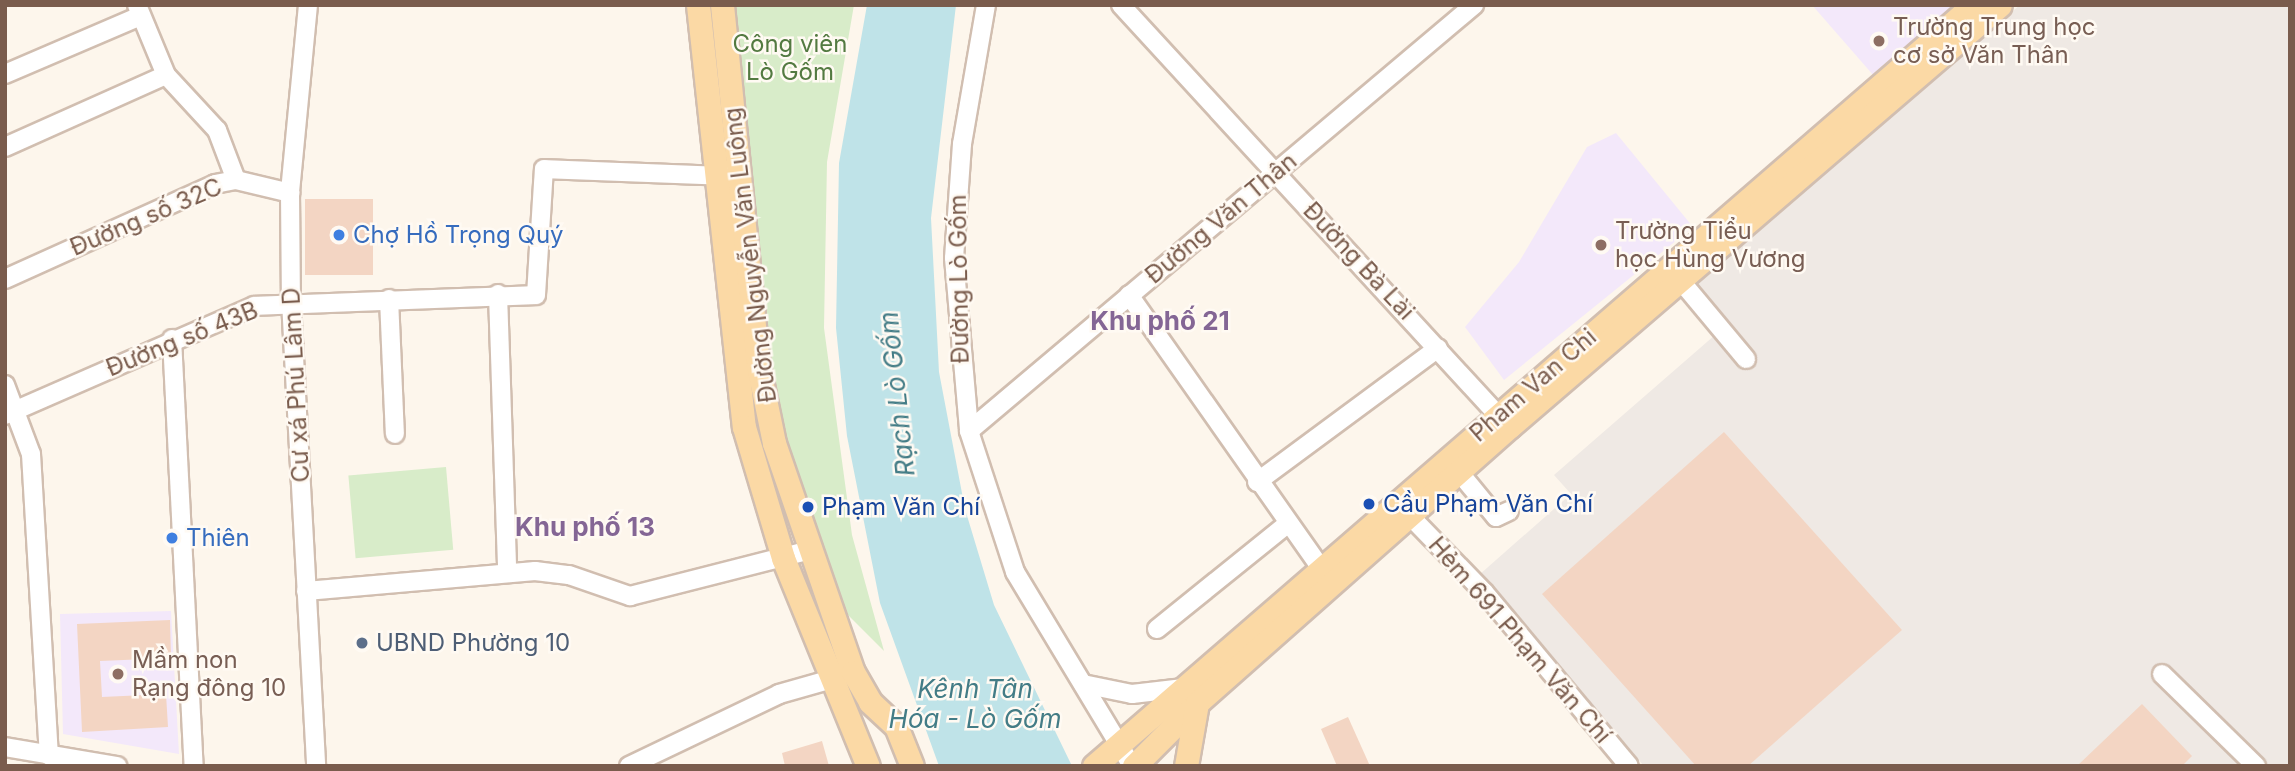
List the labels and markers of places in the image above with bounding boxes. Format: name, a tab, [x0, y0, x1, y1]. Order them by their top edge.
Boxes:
place label: Trường Trung học cơ sở Văn Thân	[1893, 13, 2095, 69]
marker: Trường Trung học cơ sở Văn Thân	[1871, 33, 1887, 49]
place label: Trường Tiểu học Hùng Vương	[1615, 217, 1806, 273]
place label: Chợ Hồ Trọng Quý	[353, 221, 564, 249]
marker: Chợ Hồ Trọng Quý	[331, 227, 347, 243]
marker: Trường Tiểu học Hùng Vương	[1593, 237, 1609, 253]
place label: Cầu Phạm Văn Chí	[1383, 490, 1593, 518]
place label: Phạm Văn Chí	[822, 493, 980, 521]
marker: Cầu Phạm Văn Chí	[1361, 496, 1377, 512]
marker: Phạm Văn Chí	[800, 499, 816, 515]
place label: Thiên	[186, 524, 250, 552]
marker: Thiên	[164, 530, 180, 546]
place label: UBND Phường 10	[376, 629, 570, 657]
marker: UBND Phường 10	[354, 635, 370, 651]
place label: Mầm non Rạng đông 10	[132, 646, 286, 702]
marker: Mầm non Rạng đông 10	[110, 666, 126, 682]

